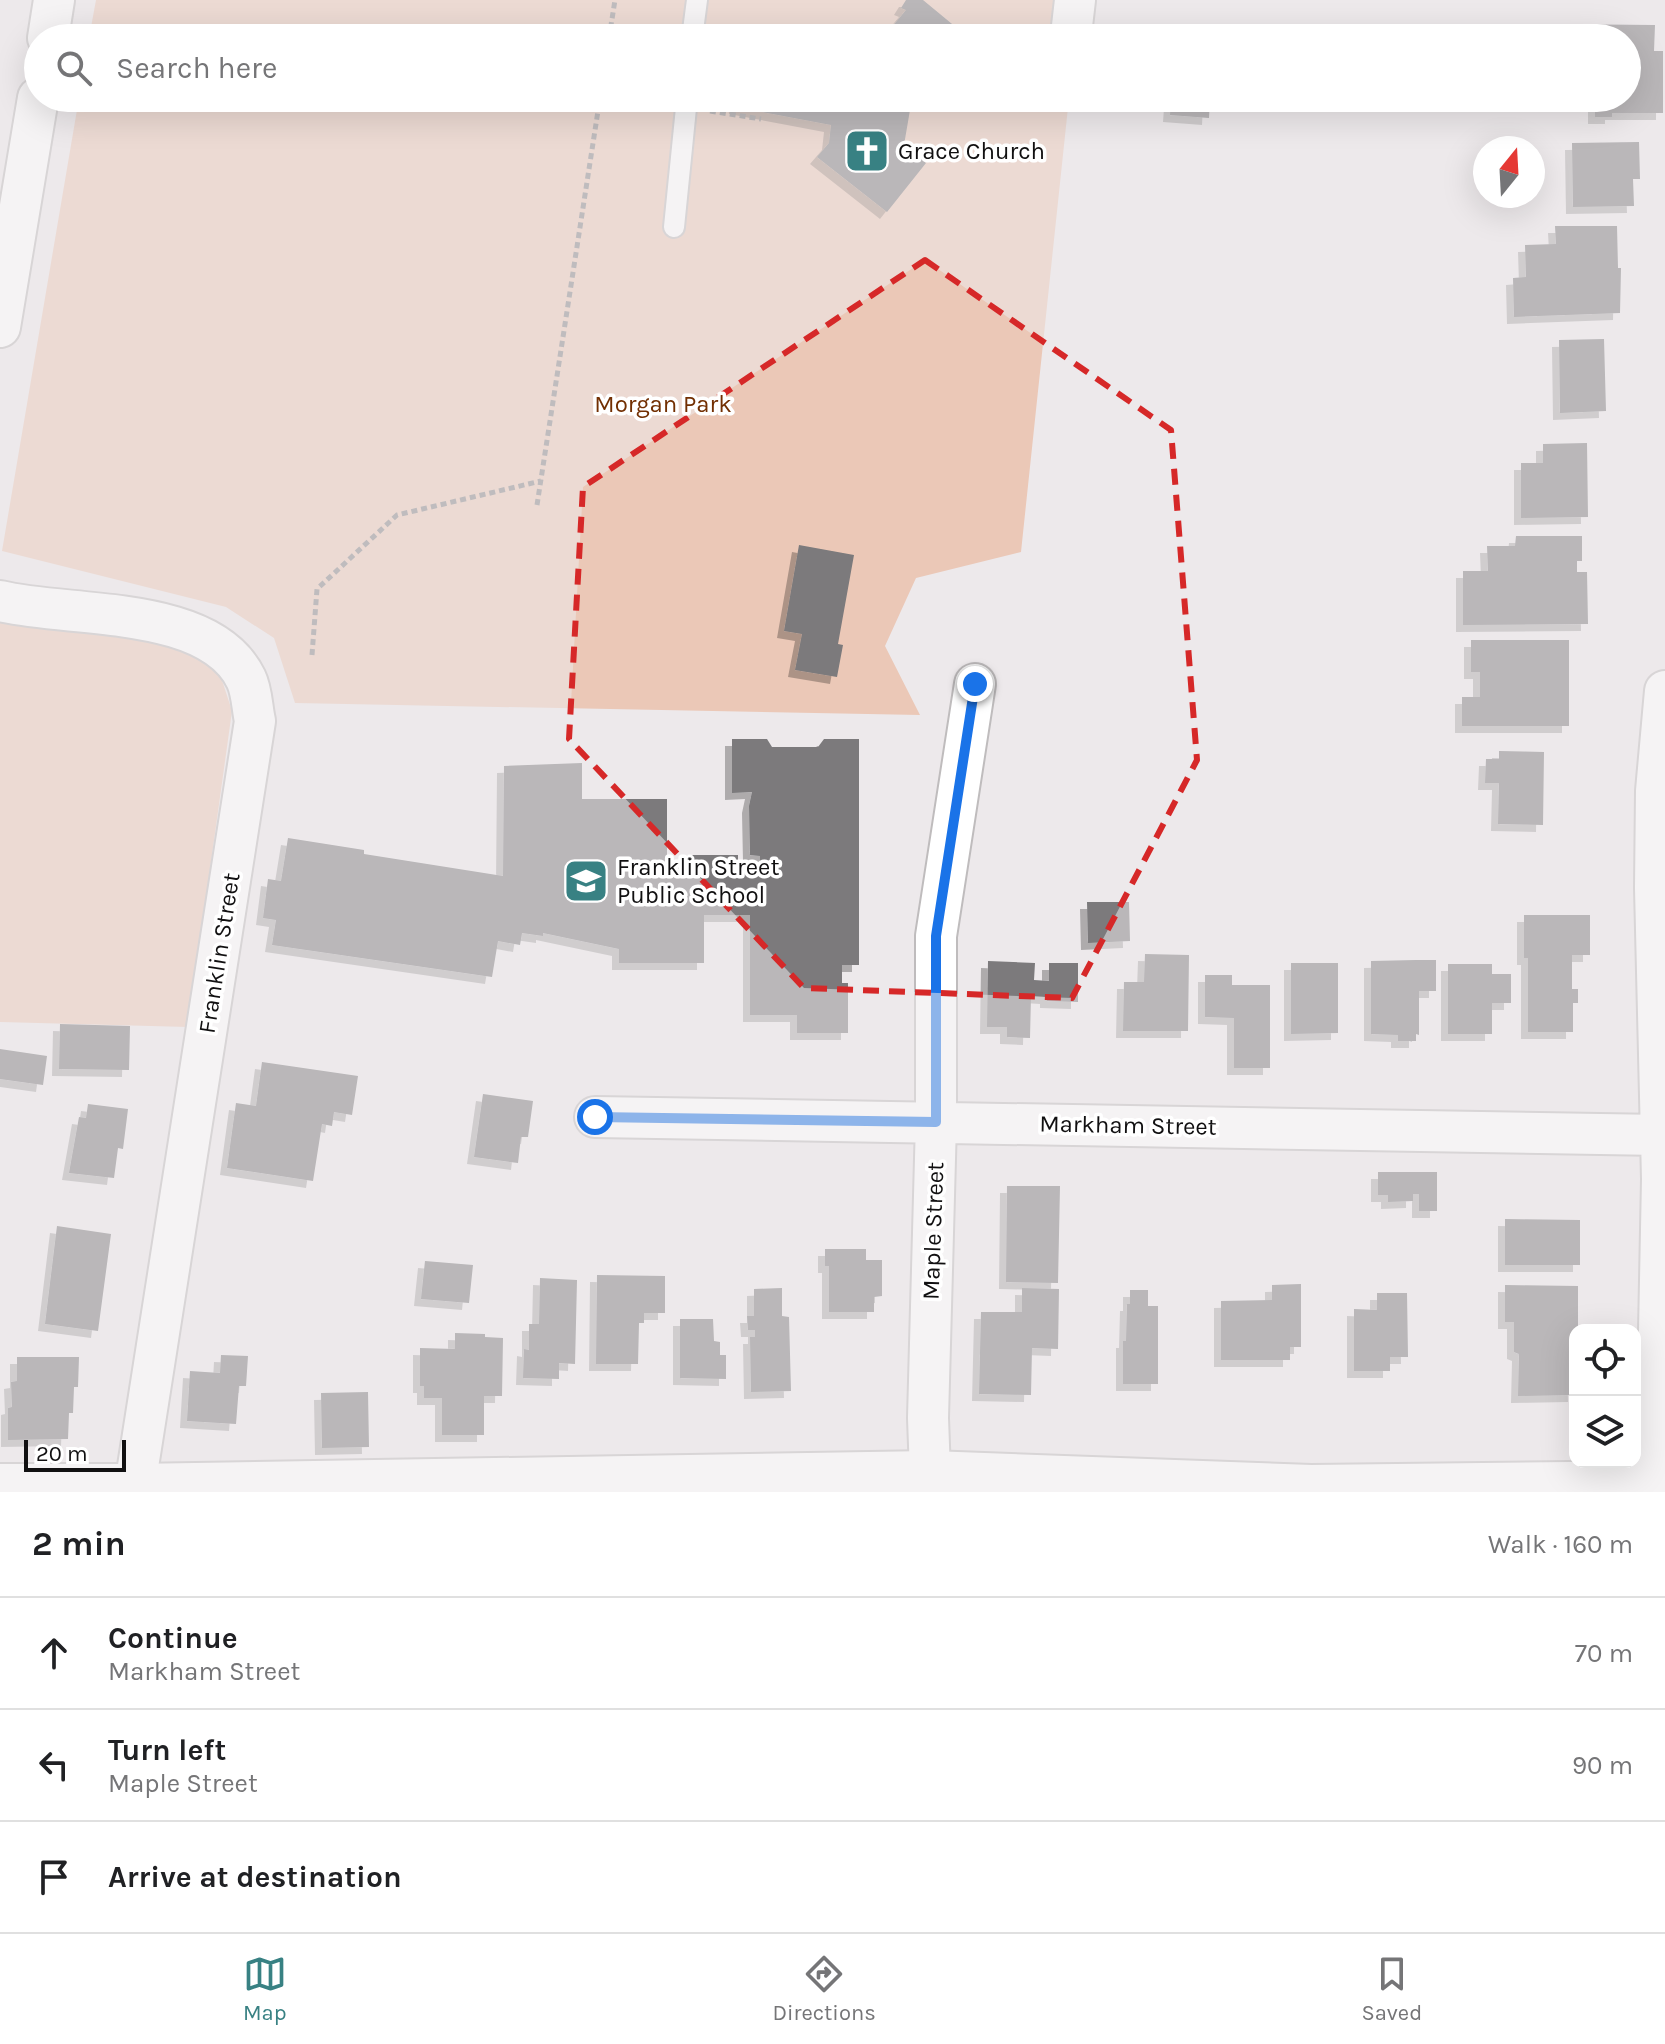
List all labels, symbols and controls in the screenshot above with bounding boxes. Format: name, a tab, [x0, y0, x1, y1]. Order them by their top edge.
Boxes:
search box	[24, 24, 1641, 112]
icon: search	[52, 46, 96, 90]
text: Search here	[116, 50, 277, 86]
church icon: Grace Church	[843, 127, 891, 175]
north arrow	[1473, 136, 1545, 208]
place label: Grace Church	[898, 137, 1045, 165]
park label: Morgan Park	[594, 390, 732, 418]
route end	[957, 666, 993, 702]
place label: Franklin Street Public School	[617, 853, 779, 909]
school or university icon: Franklin Street Public School	[562, 857, 610, 905]
street label: Franklin Street	[192, 871, 246, 1035]
route start	[577, 1099, 613, 1135]
street label: Markham Street	[1039, 1109, 1217, 1141]
street label: Maple Street	[917, 1161, 949, 1301]
map controls	[1569, 1324, 1641, 1468]
button: locate	[1569, 1324, 1641, 1396]
button: layers	[1569, 1396, 1641, 1468]
scale bar	[24, 1436, 126, 1472]
text: 20 m	[36, 1441, 88, 1467]
text: 2 min	[32, 1524, 126, 1564]
text: Walk · 160 m	[1488, 1529, 1633, 1560]
text: Continue	[108, 1620, 238, 1656]
icon: ahead	[32, 1631, 76, 1675]
text: 70 m	[1575, 1638, 1633, 1669]
text: Markham Street	[108, 1656, 300, 1687]
text: Turn left	[108, 1732, 226, 1768]
icon: left	[32, 1743, 76, 1787]
text: 90 m	[1572, 1750, 1633, 1781]
text: Maple Street	[108, 1768, 258, 1799]
icon: arrive	[32, 1855, 76, 1899]
text: Arrive at destination	[108, 1859, 402, 1895]
tab: Map	[243, 1952, 287, 2026]
tab: Directions	[772, 1952, 876, 2026]
tab: Saved	[1361, 1952, 1422, 2026]

